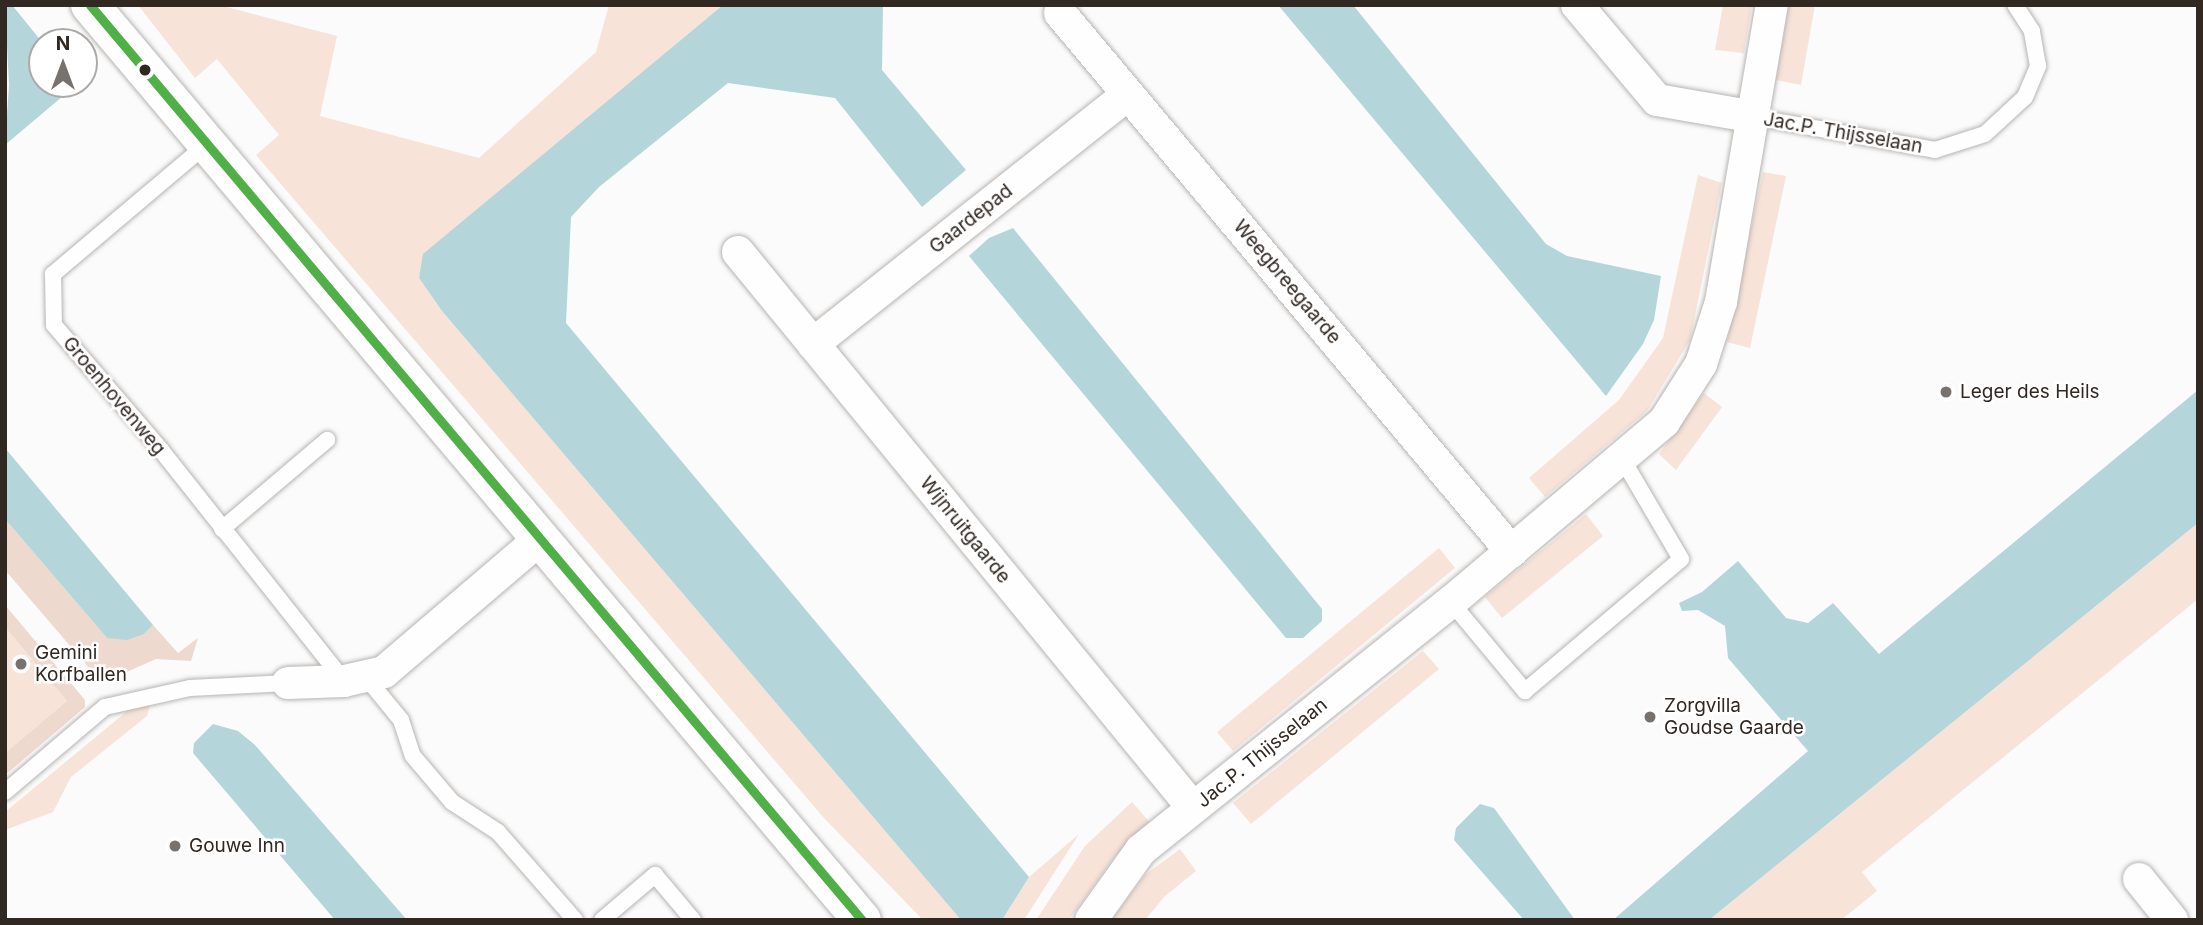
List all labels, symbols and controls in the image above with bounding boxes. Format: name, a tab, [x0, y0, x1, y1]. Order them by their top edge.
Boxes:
north arrow	[28, 28, 98, 98]
text: N	[56, 32, 70, 55]
unlabelled marker	[138, 63, 152, 77]
street label: Jac.P. Thijsselaan	[1762, 108, 1924, 158]
street label: Gaardepad	[925, 179, 1017, 259]
street label: Weegbreegaarde	[1229, 215, 1345, 349]
street label: Groenhovenweg	[58, 332, 170, 460]
place label: Leger des Heils	[1960, 381, 2100, 403]
marker: Leger des Heils	[1938, 384, 1954, 400]
street label: Wijnruitgaarde	[915, 472, 1015, 588]
place label: Gemini Korfballen	[35, 642, 127, 686]
marker: Gemini Korfballen	[13, 656, 29, 672]
street label: Jac.P. Thijsselaan	[1192, 693, 1332, 813]
place label: Zorgvilla Goudse Gaarde	[1664, 695, 1804, 739]
marker: Zorgvilla Goudse Gaarde	[1642, 709, 1658, 725]
place label: Gouwe Inn	[189, 835, 285, 857]
marker: Gouwe Inn	[167, 838, 183, 854]

